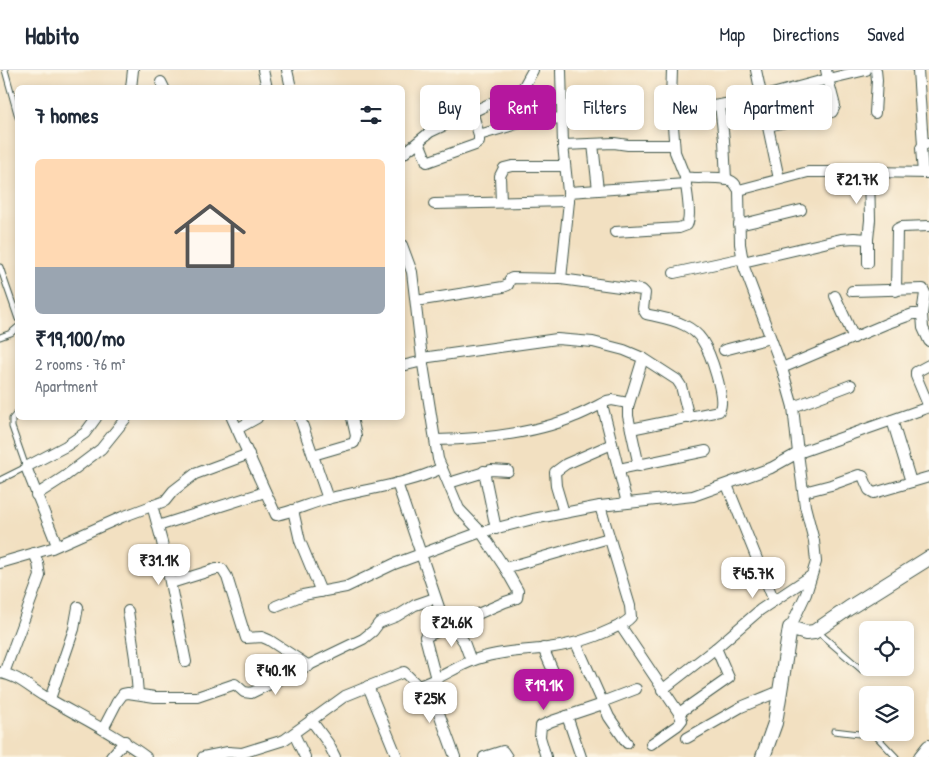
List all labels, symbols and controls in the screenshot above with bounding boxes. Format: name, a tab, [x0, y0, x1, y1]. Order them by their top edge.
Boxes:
text: Habito	[25, 19, 79, 51]
text: Map	[720, 22, 745, 47]
text: Directions	[773, 22, 839, 47]
text: Saved	[867, 22, 904, 47]
chip: Buy	[420, 85, 480, 130]
chip: Rent	[490, 85, 556, 130]
chip: Filters	[566, 85, 644, 130]
chip: New	[654, 85, 716, 130]
chip: Apartment	[726, 85, 832, 130]
text: 7 homes	[35, 101, 98, 130]
icon: filters	[357, 101, 385, 129]
pin: ₹21.7K	[816, 162, 898, 205]
text: ₹21.7K	[836, 168, 878, 190]
icon: home	[165, 191, 255, 281]
text: ₹19,100/mo	[35, 324, 125, 353]
text: 2 rooms · 76 m²	[35, 353, 125, 375]
text: Apartment	[35, 375, 98, 397]
pin: ₹31.1K	[118, 544, 200, 586]
text: ₹31.1K	[139, 549, 179, 571]
pin: ₹45.7K	[712, 556, 794, 599]
text: ₹45.7K	[732, 562, 774, 584]
pin: ₹24.6K	[411, 606, 493, 648]
text: ₹24.6K	[432, 611, 472, 633]
map controls	[859, 621, 914, 741]
button: locate	[859, 621, 914, 676]
pin: ₹40.1K	[235, 654, 317, 696]
text: ₹40.1K	[256, 659, 296, 681]
pin: ₹19.1K	[503, 668, 585, 711]
text: ₹19.1K	[525, 674, 563, 696]
pin: ₹25K	[400, 682, 460, 724]
button: layers	[859, 686, 914, 741]
text: ₹25K	[414, 687, 446, 709]

